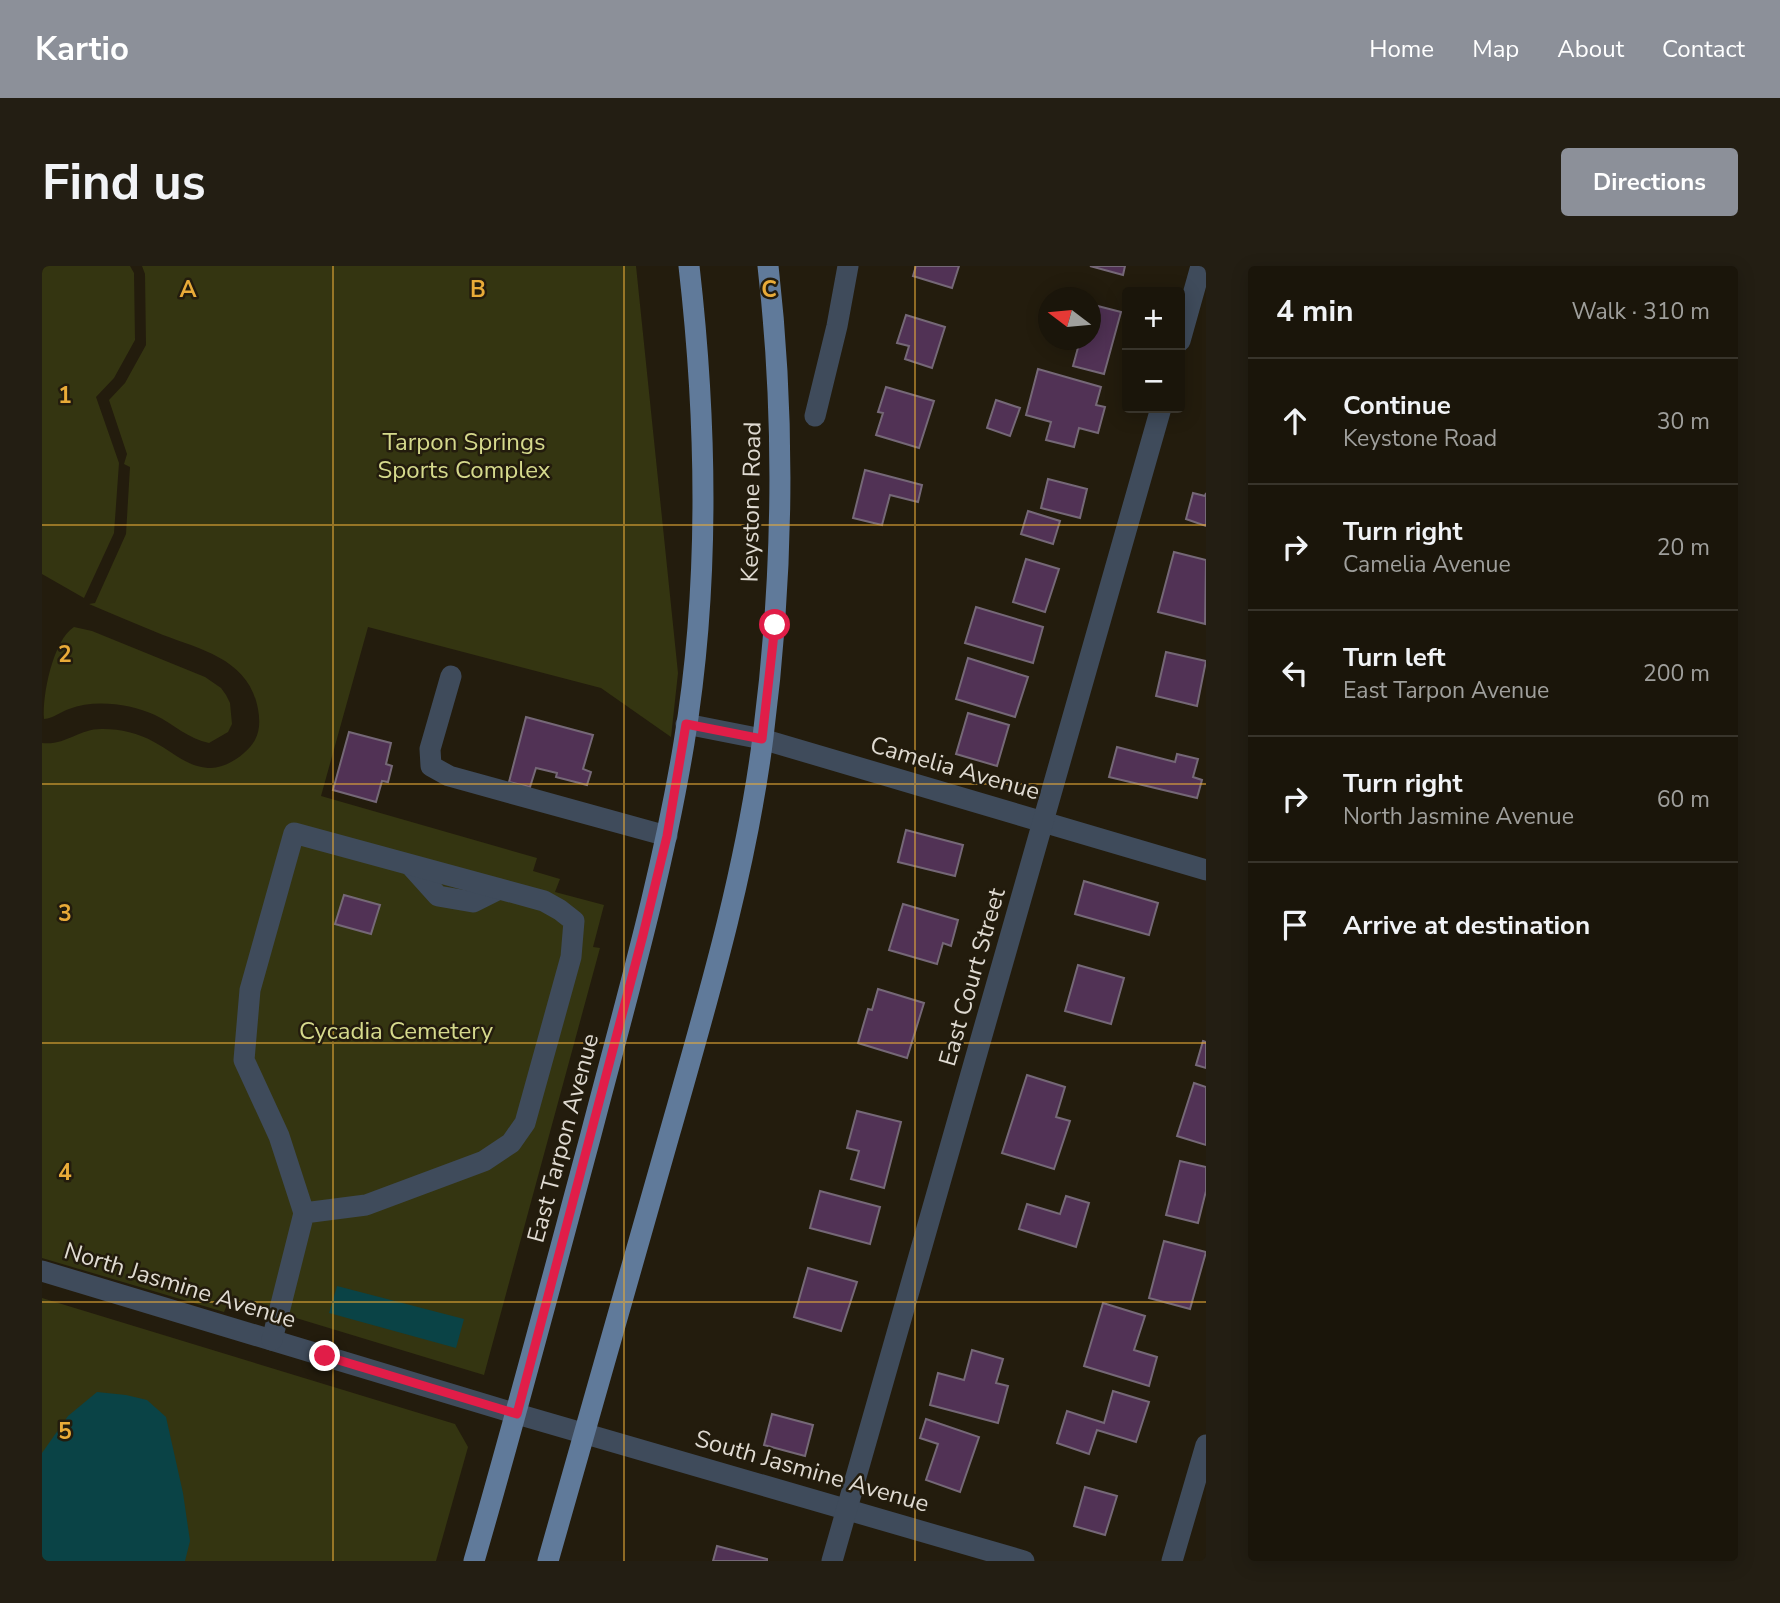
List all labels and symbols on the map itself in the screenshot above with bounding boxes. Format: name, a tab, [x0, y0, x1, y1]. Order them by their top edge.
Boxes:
text: A	[179, 274, 197, 305]
text: B	[470, 274, 486, 305]
text: C	[761, 274, 777, 305]
north arrow	[1038, 287, 1101, 350]
text: 1	[58, 380, 72, 411]
street label: Keystone Road	[734, 421, 768, 583]
park label: Tarpon Springs Sports Complex	[378, 426, 551, 486]
route start	[759, 609, 790, 640]
text: 2	[58, 639, 72, 670]
street label: Camelia Avenue	[866, 728, 1044, 808]
street label: East Court Street	[931, 884, 1013, 1070]
text: 3	[58, 898, 72, 929]
park label: Cycadia Cemetery	[299, 1015, 494, 1047]
street label: East Tarpon Avenue	[520, 1030, 606, 1246]
text: 4	[58, 1157, 72, 1188]
street label: North Jasmine Avenue	[60, 1234, 300, 1336]
route end	[309, 1340, 340, 1371]
text: 5	[58, 1416, 72, 1447]
street label: South Jasmine Avenue	[691, 1422, 933, 1520]

